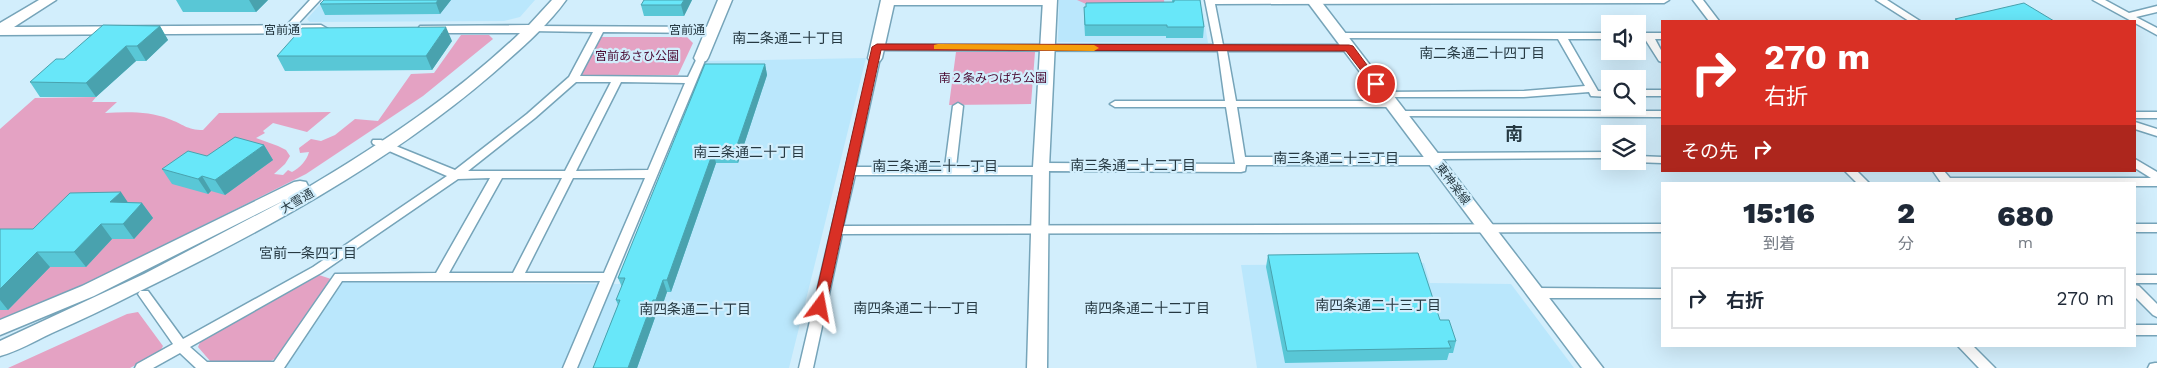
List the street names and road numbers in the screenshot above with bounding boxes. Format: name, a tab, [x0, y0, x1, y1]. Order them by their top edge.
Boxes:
street label: 宮前通	[264, 23, 300, 37]
street label: 宮前通	[669, 23, 705, 37]
street label: 東神楽線	[1433, 161, 1473, 207]
street label: 大雪通	[278, 186, 316, 216]

